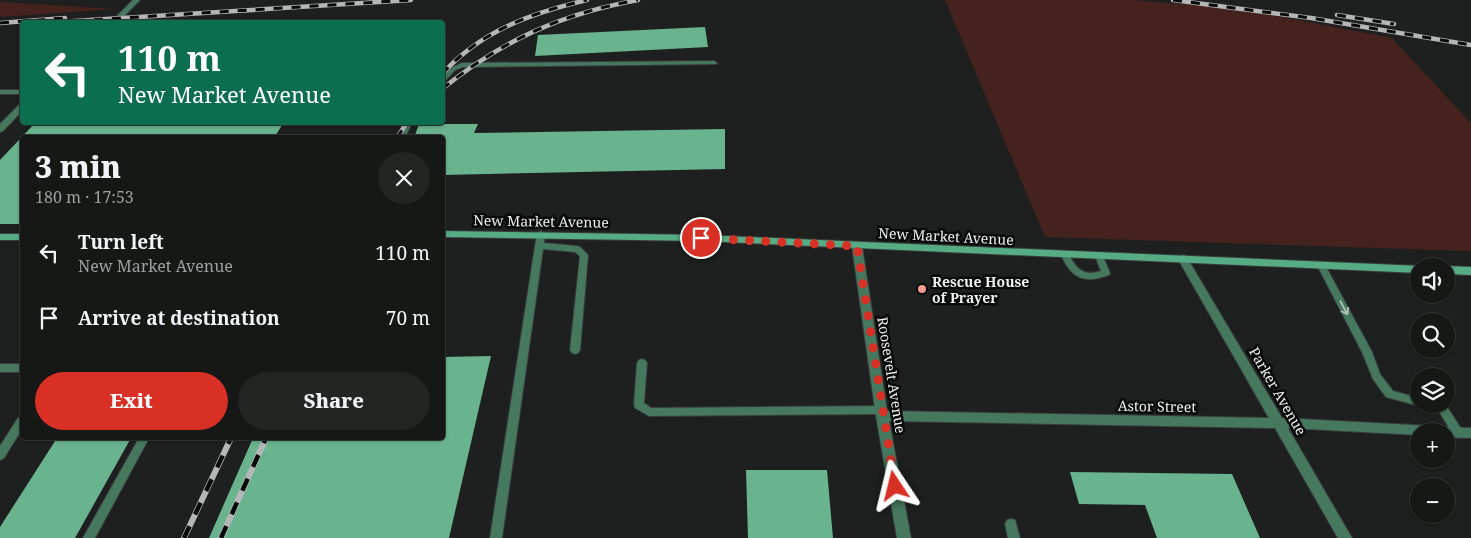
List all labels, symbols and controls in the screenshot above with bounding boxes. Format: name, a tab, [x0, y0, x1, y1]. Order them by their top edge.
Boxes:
text: 110 m	[118, 34, 221, 81]
icon: left	[35, 40, 100, 105]
text: New Market Avenue	[118, 79, 331, 109]
text: 3 min	[35, 146, 121, 187]
button: close	[378, 152, 430, 204]
text: 180 m · 17:53	[35, 186, 134, 208]
street label: New Market Avenue	[473, 210, 609, 232]
pin	[680, 217, 722, 259]
street label: New Market Avenue	[878, 223, 1014, 249]
icon: arrive	[687, 224, 715, 252]
text: Turn left	[78, 229, 164, 255]
icon: left	[35, 239, 63, 267]
text: 110 m	[375, 240, 430, 266]
text: New Market Avenue	[78, 255, 233, 277]
map controls	[1410, 258, 1455, 523]
button: sound	[1410, 258, 1455, 303]
place label: Rescue House of Prayer	[932, 272, 1029, 307]
marker: Rescue House of Prayer	[916, 283, 928, 295]
one-way arrow	[1340, 300, 1349, 315]
icon: arrive	[35, 304, 63, 332]
text: Arrive at destination	[78, 305, 280, 331]
text: 70 m	[386, 305, 430, 331]
button: search	[1410, 313, 1455, 358]
street label: Roosevelt Avenue	[873, 315, 911, 435]
street label: Parker Avenue	[1245, 344, 1311, 438]
button: layers	[1410, 368, 1455, 413]
button: Exit	[35, 372, 228, 430]
button: Share	[238, 372, 430, 430]
street label: Astor Street	[1118, 396, 1196, 416]
button: +	[1410, 423, 1455, 468]
position arrow	[868, 459, 920, 511]
button: −	[1410, 478, 1455, 523]

